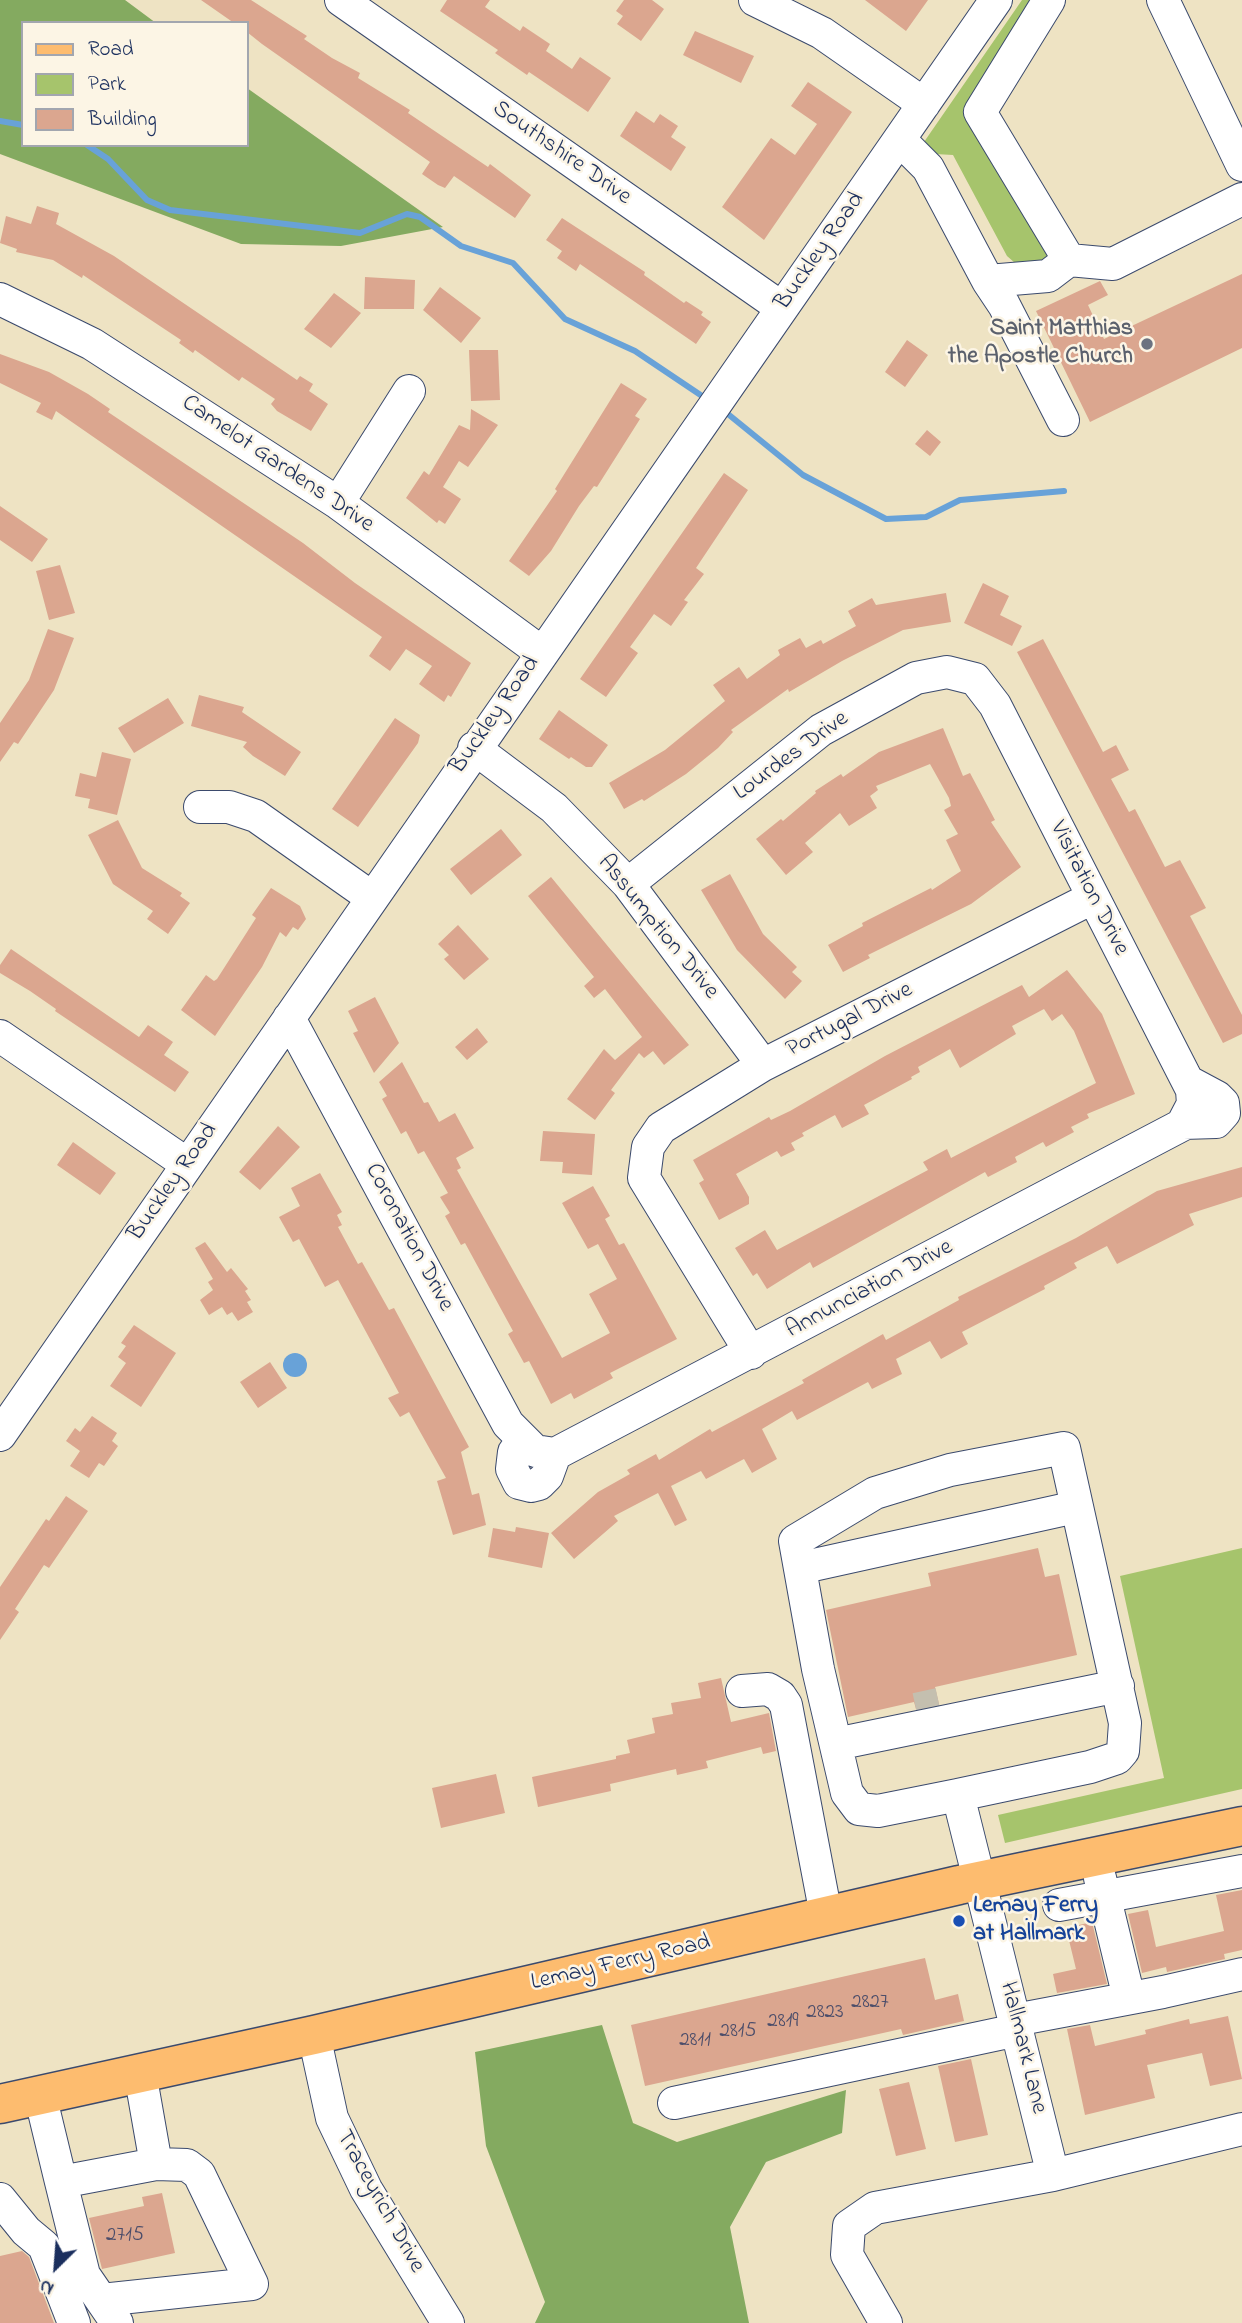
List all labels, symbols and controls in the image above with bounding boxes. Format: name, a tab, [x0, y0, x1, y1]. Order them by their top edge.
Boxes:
legend	[21, 21, 248, 147]
text: Road	[88, 35, 134, 65]
text: Park	[88, 70, 126, 100]
street label: Southshire Drive	[486, 95, 636, 213]
text: Building	[88, 105, 157, 135]
street label: Buckley Road	[770, 188, 872, 316]
place label: Saint Matthias the Apostle Church	[948, 316, 1133, 372]
marker: Saint Matthias the Apostle Church	[1139, 336, 1155, 352]
street label: Camelot Gardens Drive	[175, 390, 379, 540]
street label: Buckley Road	[445, 652, 547, 780]
street label: Lourdes Drive	[729, 706, 855, 808]
street label: Visitation Drive	[1042, 817, 1134, 961]
street label: Assumption Drive	[590, 850, 724, 1006]
street label: Portugal Drive	[782, 977, 918, 1065]
street label: Buckley Road	[123, 1119, 225, 1247]
street label: Coronation Drive	[357, 1159, 459, 1317]
street label: Annunciation Drive	[782, 1234, 958, 1346]
place label: Lemay Ferry at Hallmark	[973, 1893, 1098, 1949]
marker: Lemay Ferry at Hallmark	[951, 1913, 967, 1929]
street label: Lemay Ferry Road	[528, 1929, 714, 1999]
street label: Hallmark Lane	[992, 1979, 1052, 2117]
house number: 2827	[851, 1991, 889, 2017]
house number: 2823	[806, 2001, 844, 2027]
house number: 2819	[767, 2010, 799, 2036]
house number: 2815	[719, 2020, 757, 2046]
house number: 2811	[679, 2029, 711, 2055]
street label: Traceyrich Drive	[328, 2126, 430, 2278]
house number: 2715	[106, 2224, 144, 2250]
north arrow	[21, 2232, 91, 2302]
text: N	[35, 2272, 58, 2301]

